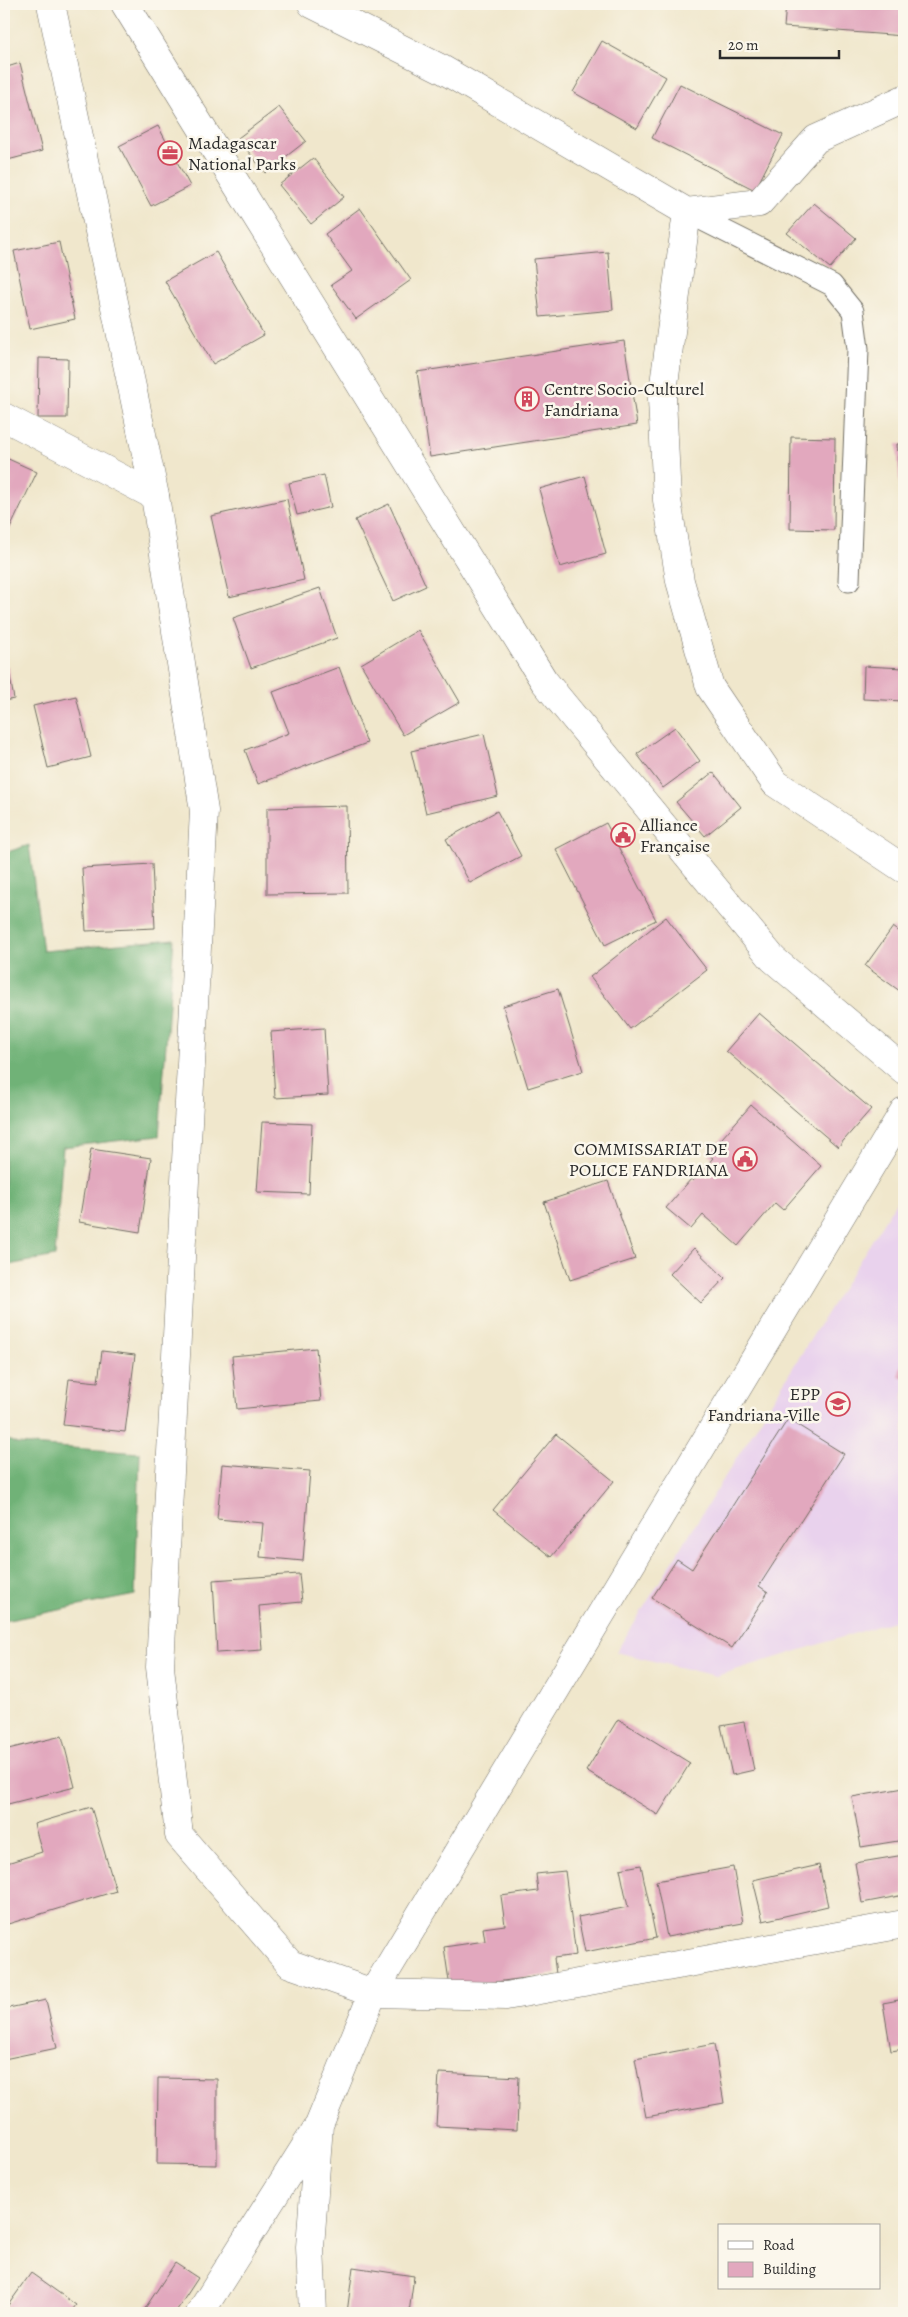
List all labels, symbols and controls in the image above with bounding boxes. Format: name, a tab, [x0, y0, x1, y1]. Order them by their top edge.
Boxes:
scale bar	[720, 28, 839, 60]
text: 20 m	[728, 35, 759, 55]
place label: Madagascar National Parks	[188, 131, 296, 176]
office icon: Madagascar National Parks	[157, 140, 183, 166]
place label: Centre Socio-Culturel Fandriana	[544, 377, 705, 422]
building icon: Centre Socio-Culturel Fandriana	[514, 386, 540, 412]
place label: Alliance Française	[639, 813, 710, 858]
public building icon: Alliance Française	[610, 822, 636, 848]
place label: COMMISSARIAT DE POLICE FANDRIANA	[569, 1137, 728, 1182]
public building icon: COMMISSARIAT DE POLICE FANDRIANA	[732, 1146, 758, 1172]
place label: EPP Fandriana-Ville	[707, 1382, 820, 1427]
school or university icon: EPP Fandriana-Ville	[825, 1391, 851, 1417]
legend	[718, 2224, 880, 2290]
text: Road	[763, 2235, 795, 2255]
text: Building	[763, 2259, 816, 2279]

